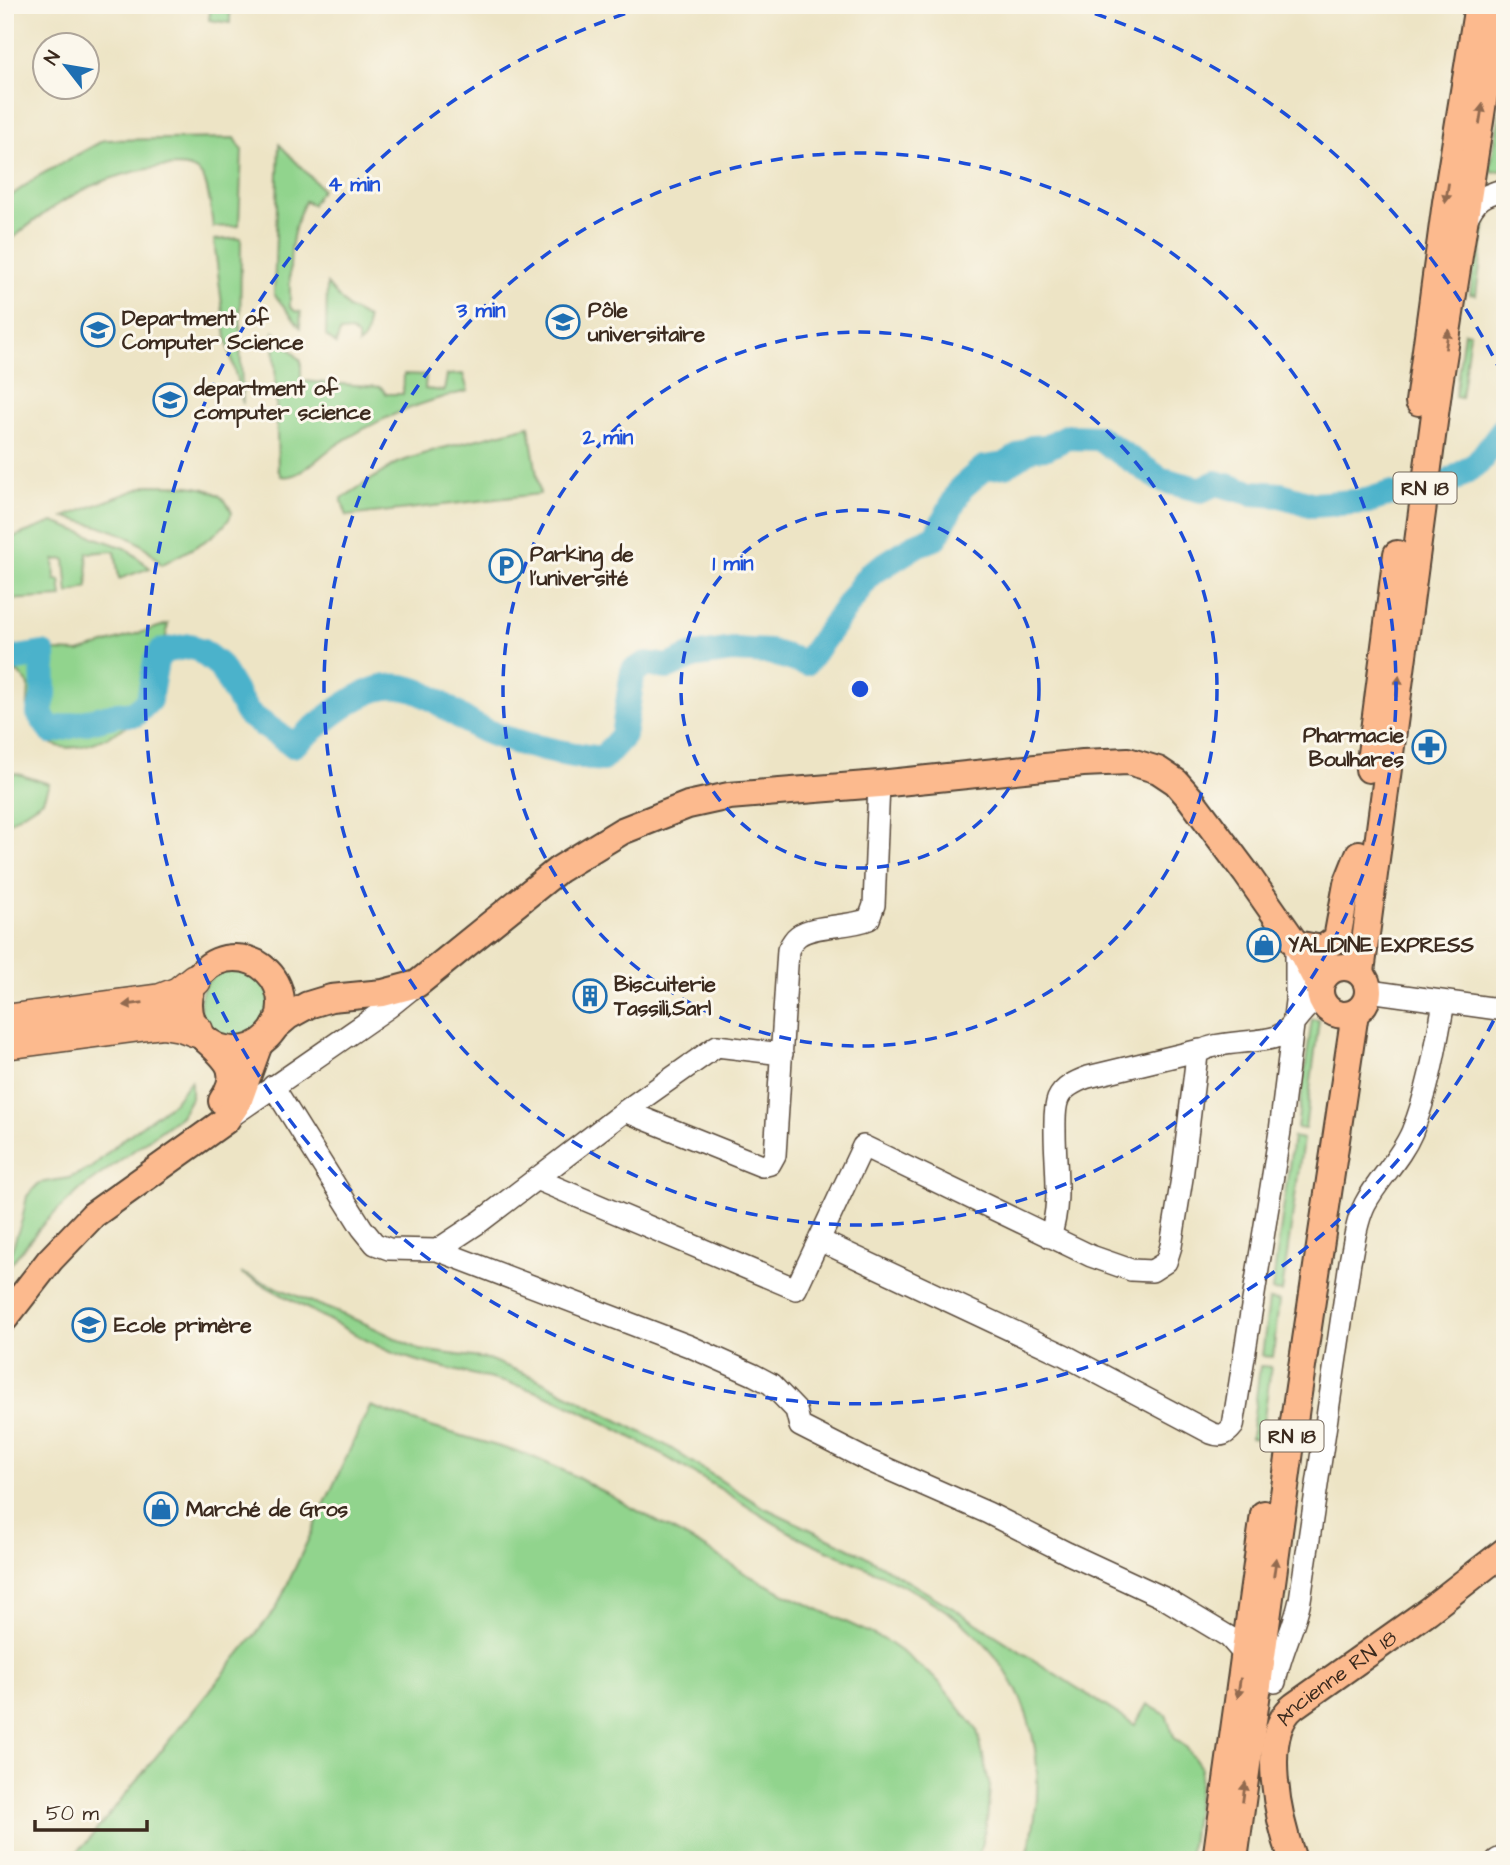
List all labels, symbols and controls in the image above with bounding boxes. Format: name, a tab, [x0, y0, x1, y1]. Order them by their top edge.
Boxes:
north arrow	[32, 32, 102, 102]
text: N	[38, 46, 67, 70]
one-way arrow	[1476, 103, 1487, 125]
text: 4 min	[328, 170, 381, 199]
one-way arrow	[1441, 183, 1452, 205]
text: 3 min	[455, 296, 506, 325]
place label: Pôle universitaire	[587, 296, 706, 349]
school or university icon: Pôle universitaire	[544, 303, 582, 341]
place label: Department of Computer Science	[122, 304, 304, 358]
school or university icon: Department of Computer Science	[79, 311, 117, 349]
one-way arrow	[1442, 328, 1453, 350]
place label: department of computer science	[193, 374, 372, 428]
school or university icon: department of computer science	[151, 381, 189, 419]
text: 2 min	[582, 423, 634, 452]
road number: RN 18	[1394, 472, 1456, 503]
place label: Parking de l'université	[530, 540, 634, 593]
parking icon: Parking de l'université	[487, 547, 525, 585]
text: 1 min	[712, 549, 754, 578]
one-way arrow	[1392, 675, 1403, 697]
centre of rings	[848, 677, 872, 701]
place label: Pharmacie Boulhares	[1303, 721, 1405, 774]
pharmacy icon: Pharmacie Boulhares	[1410, 728, 1448, 766]
shop icon: YALIDINE EXPRESS	[1245, 926, 1283, 964]
place label: YALIDINE EXPRESS	[1288, 931, 1474, 960]
place label: Biscuiterie Tassili,Sarl	[613, 970, 716, 1023]
building icon: Biscuiterie Tassili,Sarl	[571, 977, 609, 1015]
one-way arrow	[122, 998, 144, 1009]
school or university icon: Ecole primère	[70, 1306, 108, 1344]
place label: Ecole primère	[114, 1311, 252, 1341]
road number: RN 18	[1260, 1420, 1324, 1452]
shop icon: Marché de Gros	[142, 1490, 180, 1528]
place label: Marché de Gros	[186, 1495, 349, 1524]
one-way arrow	[1269, 1556, 1280, 1578]
street label: Ancienne RN 18	[1268, 1623, 1403, 1731]
one-way arrow	[1234, 1677, 1245, 1699]
one-way arrow	[1238, 1781, 1249, 1803]
scale bar	[35, 1788, 147, 1832]
text: 50 m	[46, 1799, 100, 1828]

